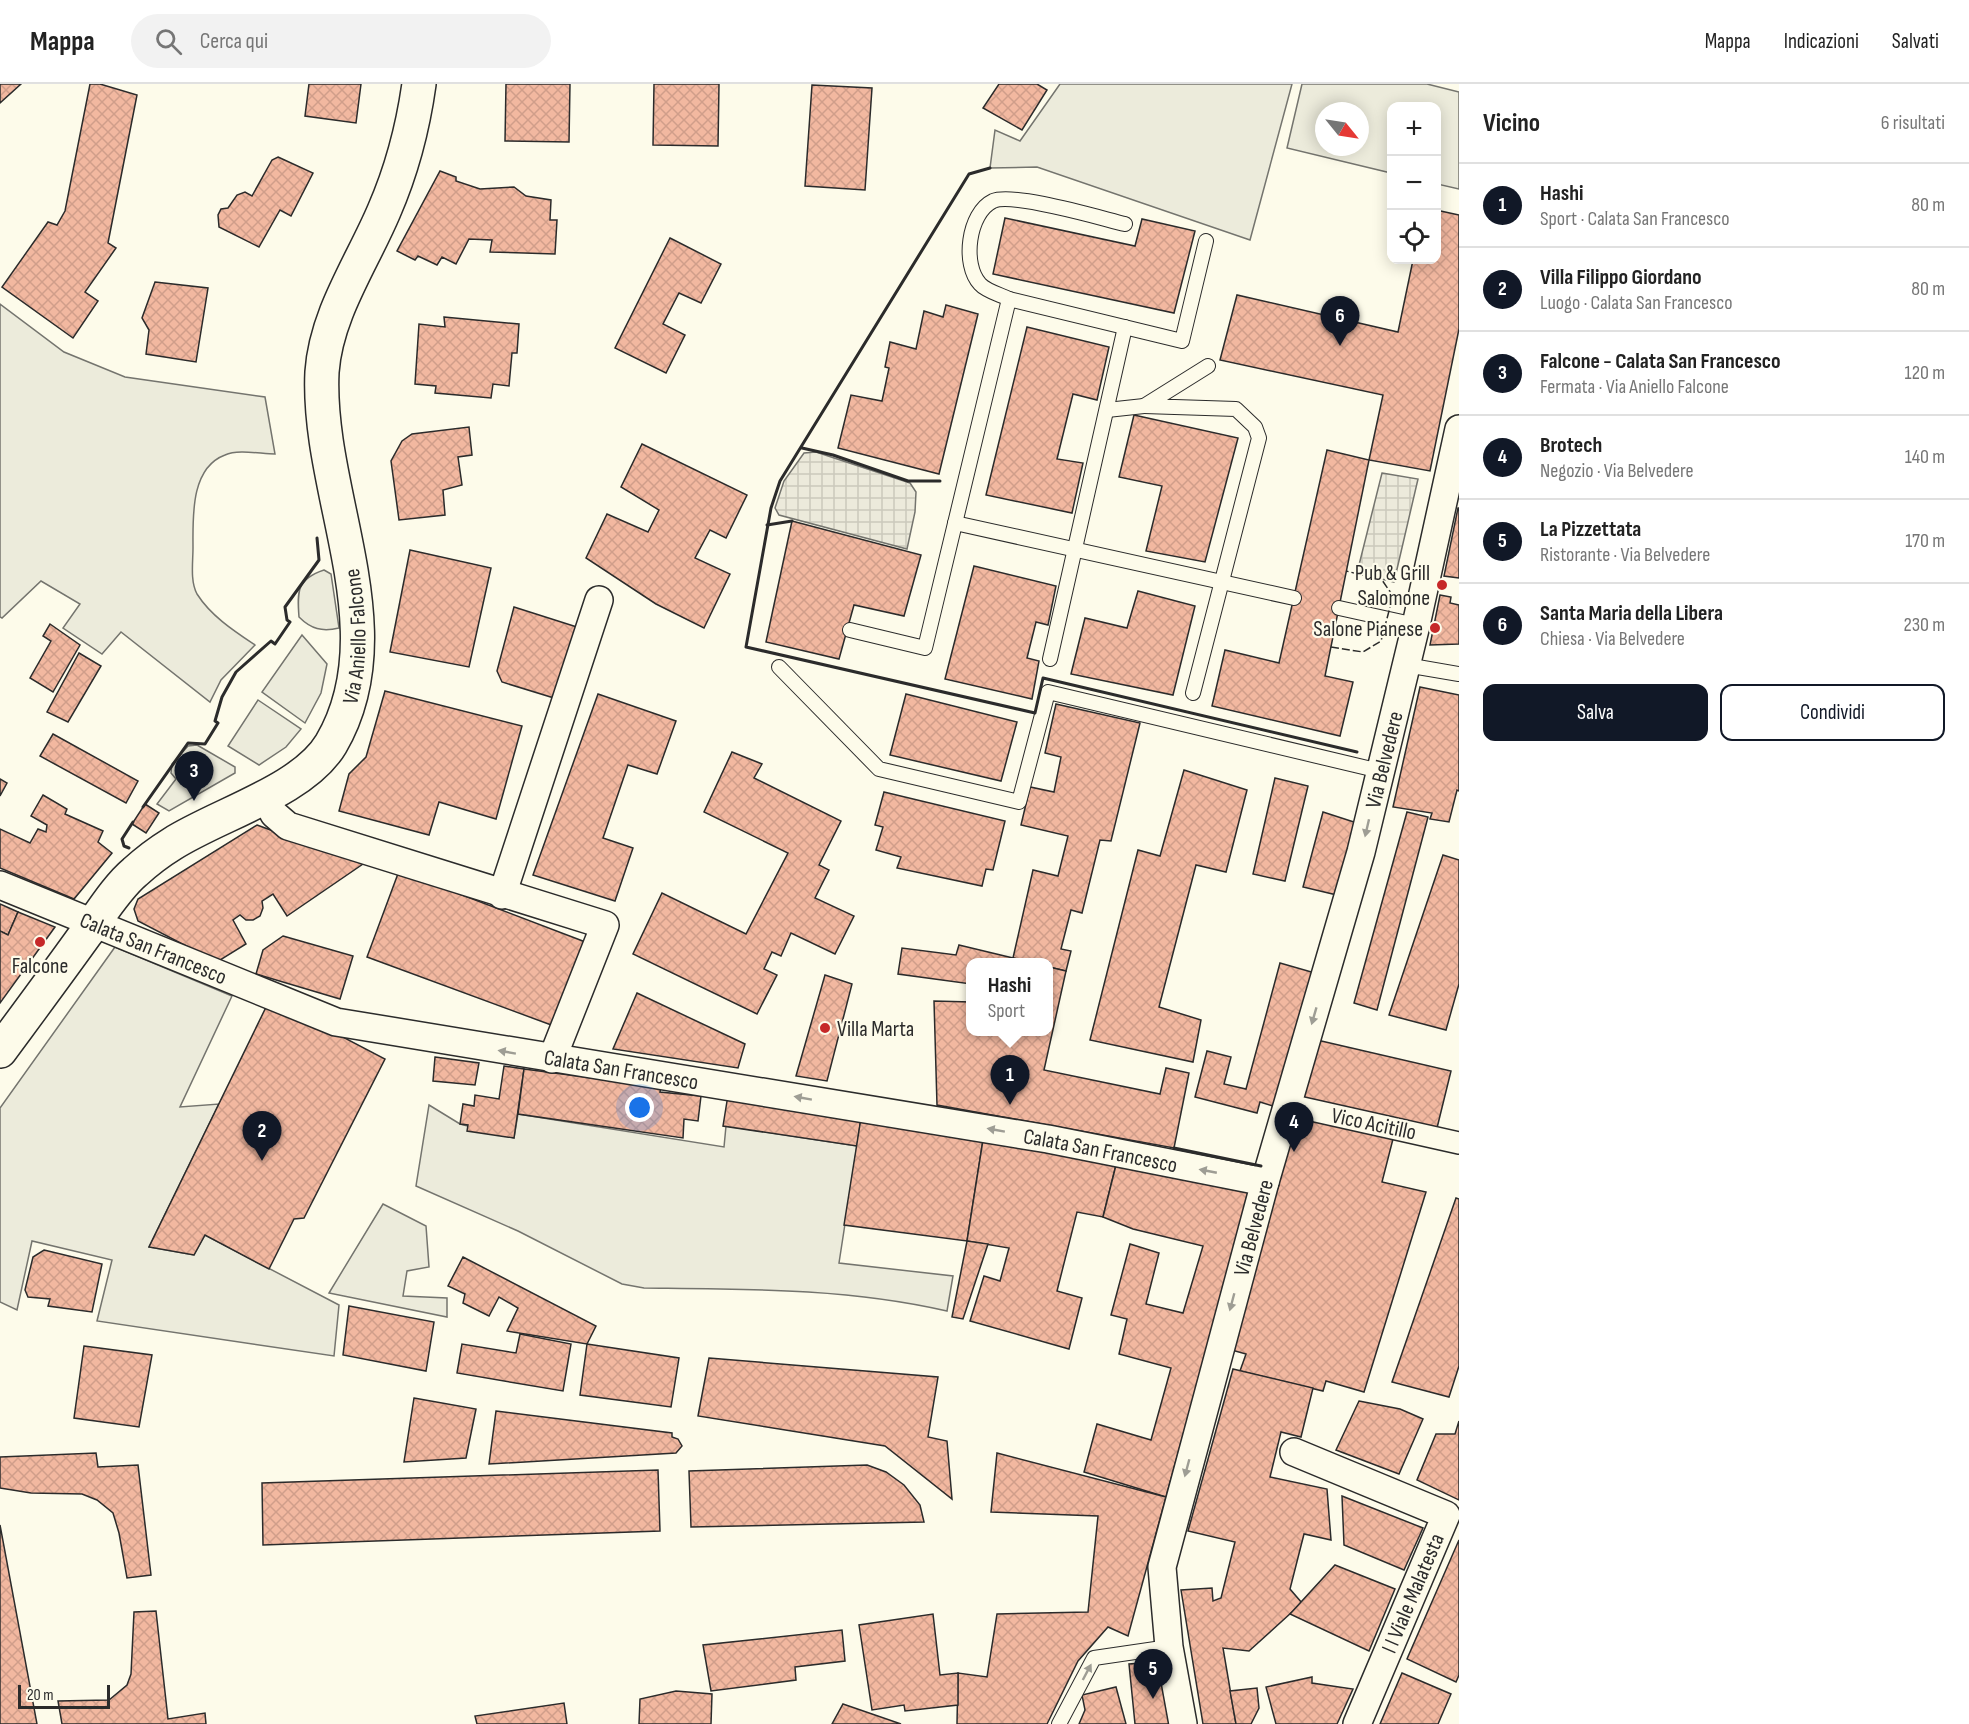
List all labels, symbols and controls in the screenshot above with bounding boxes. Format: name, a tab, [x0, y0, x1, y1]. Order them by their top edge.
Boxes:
search box	[131, 14, 551, 68]
text: Mappa	[30, 25, 95, 58]
icon: search	[152, 25, 185, 58]
text: Cerca qui	[200, 28, 268, 55]
text: Mappa	[1705, 29, 1751, 54]
text: Indicazioni	[1784, 29, 1859, 54]
text: Salvati	[1892, 29, 1939, 54]
north arrow	[1315, 102, 1369, 156]
map controls	[1387, 102, 1441, 264]
button: +	[1387, 102, 1441, 156]
text: Vicino	[1483, 108, 1540, 139]
text: 6 risultati	[1881, 111, 1945, 135]
button: −	[1387, 156, 1441, 210]
text: Hashi	[1540, 180, 1583, 207]
text: 1	[1499, 193, 1506, 217]
text: 80 m	[1911, 193, 1945, 217]
text: Sport · Calata San Francesco	[1540, 207, 1730, 231]
button: locate	[1387, 210, 1441, 264]
text: Villa Filippo Giordano	[1540, 264, 1702, 291]
text: 2	[1498, 277, 1507, 301]
text: 80 m	[1911, 277, 1945, 301]
text: Luogo · Calata San Francesco	[1540, 291, 1733, 315]
pin: 6	[1320, 296, 1360, 346]
text: Falcone - Calata San Francesco	[1540, 348, 1781, 375]
text: 3	[1498, 361, 1507, 385]
text: 120 m	[1905, 361, 1945, 385]
text: Fermata · Via Aniello Falcone	[1540, 375, 1729, 399]
text: Brotech	[1540, 432, 1602, 459]
text: 4	[1498, 445, 1507, 469]
text: 140 m	[1905, 445, 1945, 469]
text: Negozio · Via Belvedere	[1540, 459, 1694, 483]
text: La Pizzettata	[1540, 516, 1641, 543]
text: 5	[1498, 529, 1507, 553]
text: 170 m	[1905, 529, 1945, 553]
text: Ristorante · Via Belvedere	[1540, 543, 1710, 567]
place label: Pub & Grill Salomone	[1355, 560, 1430, 612]
street label: Via Aniello Falcone	[337, 567, 373, 707]
marker: Pub & Grill Salomone	[1435, 578, 1449, 592]
text: Santa Maria della Libera	[1540, 600, 1723, 627]
text: 6	[1498, 613, 1507, 637]
text: 230 m	[1903, 613, 1945, 637]
place label: Salone Pianese	[1313, 616, 1423, 643]
marker: Salone Pianese	[1428, 621, 1442, 635]
text: Chiesa · Via Belvedere	[1540, 627, 1685, 651]
button: Salva	[1483, 684, 1708, 741]
button: Condividi	[1720, 684, 1945, 741]
street label: Via Belvedere	[1360, 709, 1410, 811]
pin: 3	[174, 752, 214, 801]
one-way arrow	[1361, 819, 1371, 837]
street label: Calata San Francesco	[76, 907, 231, 991]
marker: Falcone	[33, 935, 47, 949]
place label: Falcone	[12, 953, 68, 980]
popup	[966, 958, 1053, 1036]
text: Hashi	[988, 972, 1031, 999]
text: Sport	[988, 999, 1025, 1023]
one-way arrow	[1309, 1007, 1318, 1025]
place label: Villa Marta	[837, 1016, 914, 1043]
marker: Villa Marta	[818, 1021, 832, 1035]
street label: Calata San Francesco	[542, 1044, 700, 1096]
one-way arrow	[497, 1047, 516, 1056]
pin: 1	[990, 1056, 1030, 1105]
your location	[625, 1093, 654, 1122]
one-way arrow	[794, 1093, 813, 1102]
pin: 4	[1274, 1102, 1314, 1152]
street label: Vico Acitillo	[1329, 1102, 1419, 1147]
pin: 2	[242, 1112, 282, 1161]
street label: Calata San Francesco	[1021, 1123, 1180, 1179]
one-way arrow	[986, 1126, 1005, 1135]
one-way arrow	[1198, 1166, 1217, 1175]
street label: Via Belvedere	[1228, 1177, 1280, 1279]
one-way arrow	[1227, 1293, 1237, 1311]
one-way arrow	[1182, 1458, 1192, 1477]
street label: I I Viale Malatesta	[1376, 1530, 1451, 1657]
pin: 5	[1134, 1650, 1172, 1699]
one-way arrow	[1082, 1664, 1091, 1681]
scale bar	[18, 1682, 110, 1710]
text: 20 m	[27, 1686, 54, 1705]

